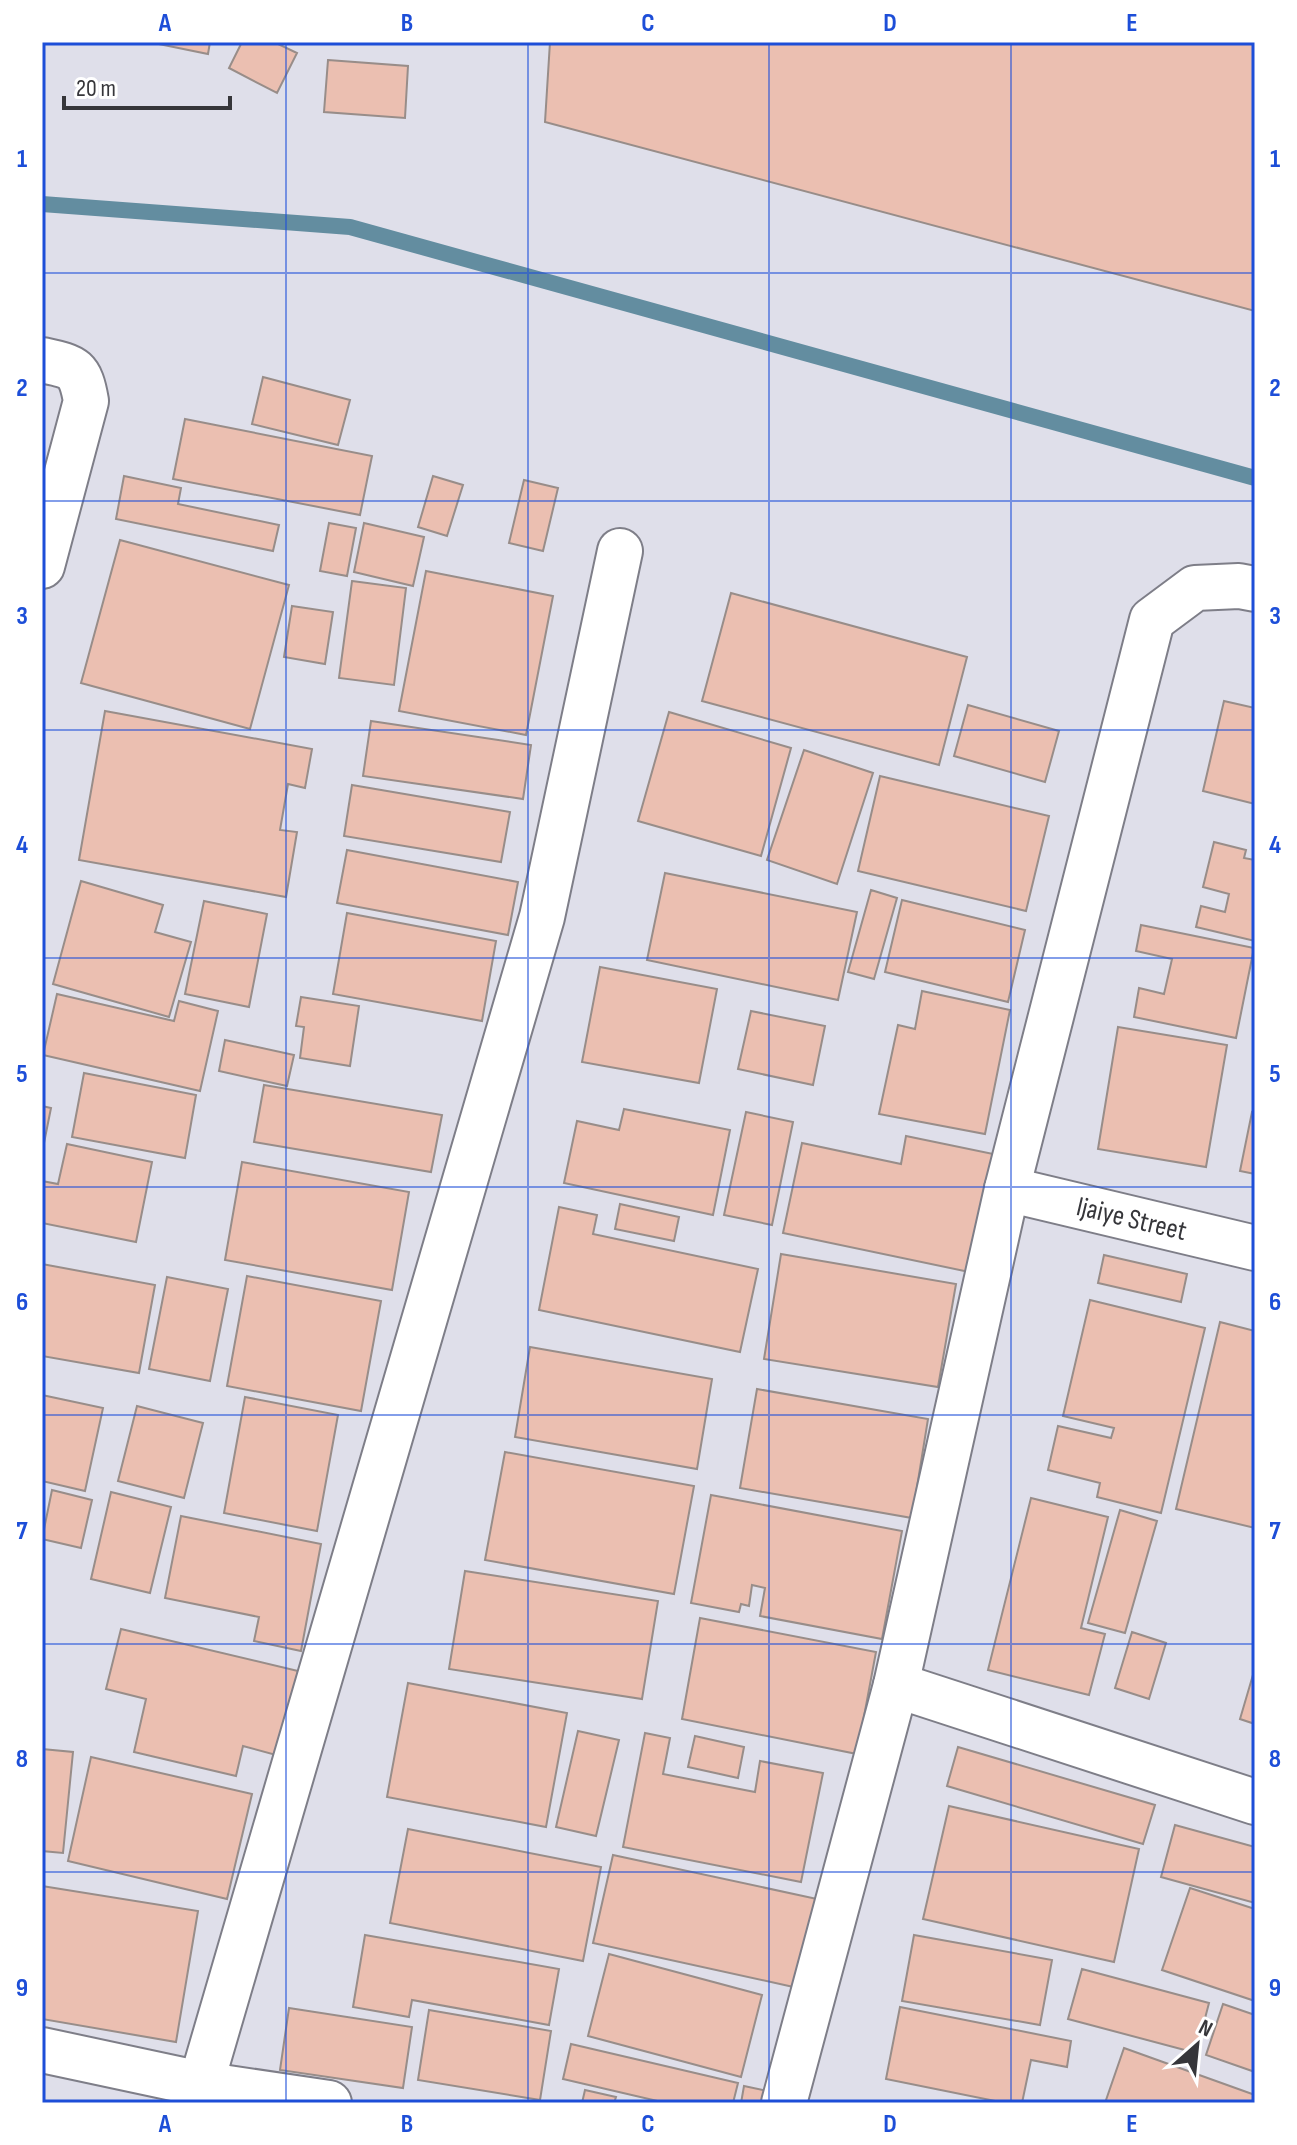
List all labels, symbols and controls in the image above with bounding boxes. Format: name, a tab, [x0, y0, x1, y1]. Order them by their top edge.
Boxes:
text: A	[158, 8, 172, 39]
text: B	[401, 8, 413, 39]
text: C	[641, 8, 655, 39]
text: D	[883, 8, 897, 39]
text: E	[1126, 8, 1138, 39]
scale bar	[64, 60, 230, 110]
text: 20 m	[76, 74, 116, 103]
text: 1	[17, 144, 27, 175]
text: 1	[1270, 144, 1280, 175]
text: 2	[16, 373, 28, 404]
text: 2	[1269, 373, 1281, 404]
text: 3	[16, 601, 28, 632]
text: 3	[1269, 601, 1281, 632]
text: 4	[16, 830, 28, 861]
text: 4	[1269, 830, 1281, 861]
text: 5	[16, 1059, 28, 1090]
text: 5	[1269, 1059, 1281, 1090]
street label: Ijaiye Street	[1073, 1190, 1190, 1248]
text: 6	[16, 1287, 28, 1318]
text: 6	[1269, 1287, 1281, 1318]
text: 7	[16, 1516, 28, 1547]
text: 7	[1269, 1516, 1281, 1547]
text: 8	[16, 1744, 28, 1775]
text: 8	[1269, 1744, 1281, 1775]
text: 9	[16, 1973, 28, 2004]
text: 9	[1269, 1973, 1281, 2004]
north arrow	[1157, 2005, 1237, 2085]
text: N	[1194, 2014, 1217, 2043]
text: A	[158, 2109, 172, 2140]
text: B	[401, 2109, 413, 2140]
text: C	[641, 2109, 655, 2140]
text: D	[883, 2109, 897, 2140]
text: E	[1126, 2109, 1138, 2140]

